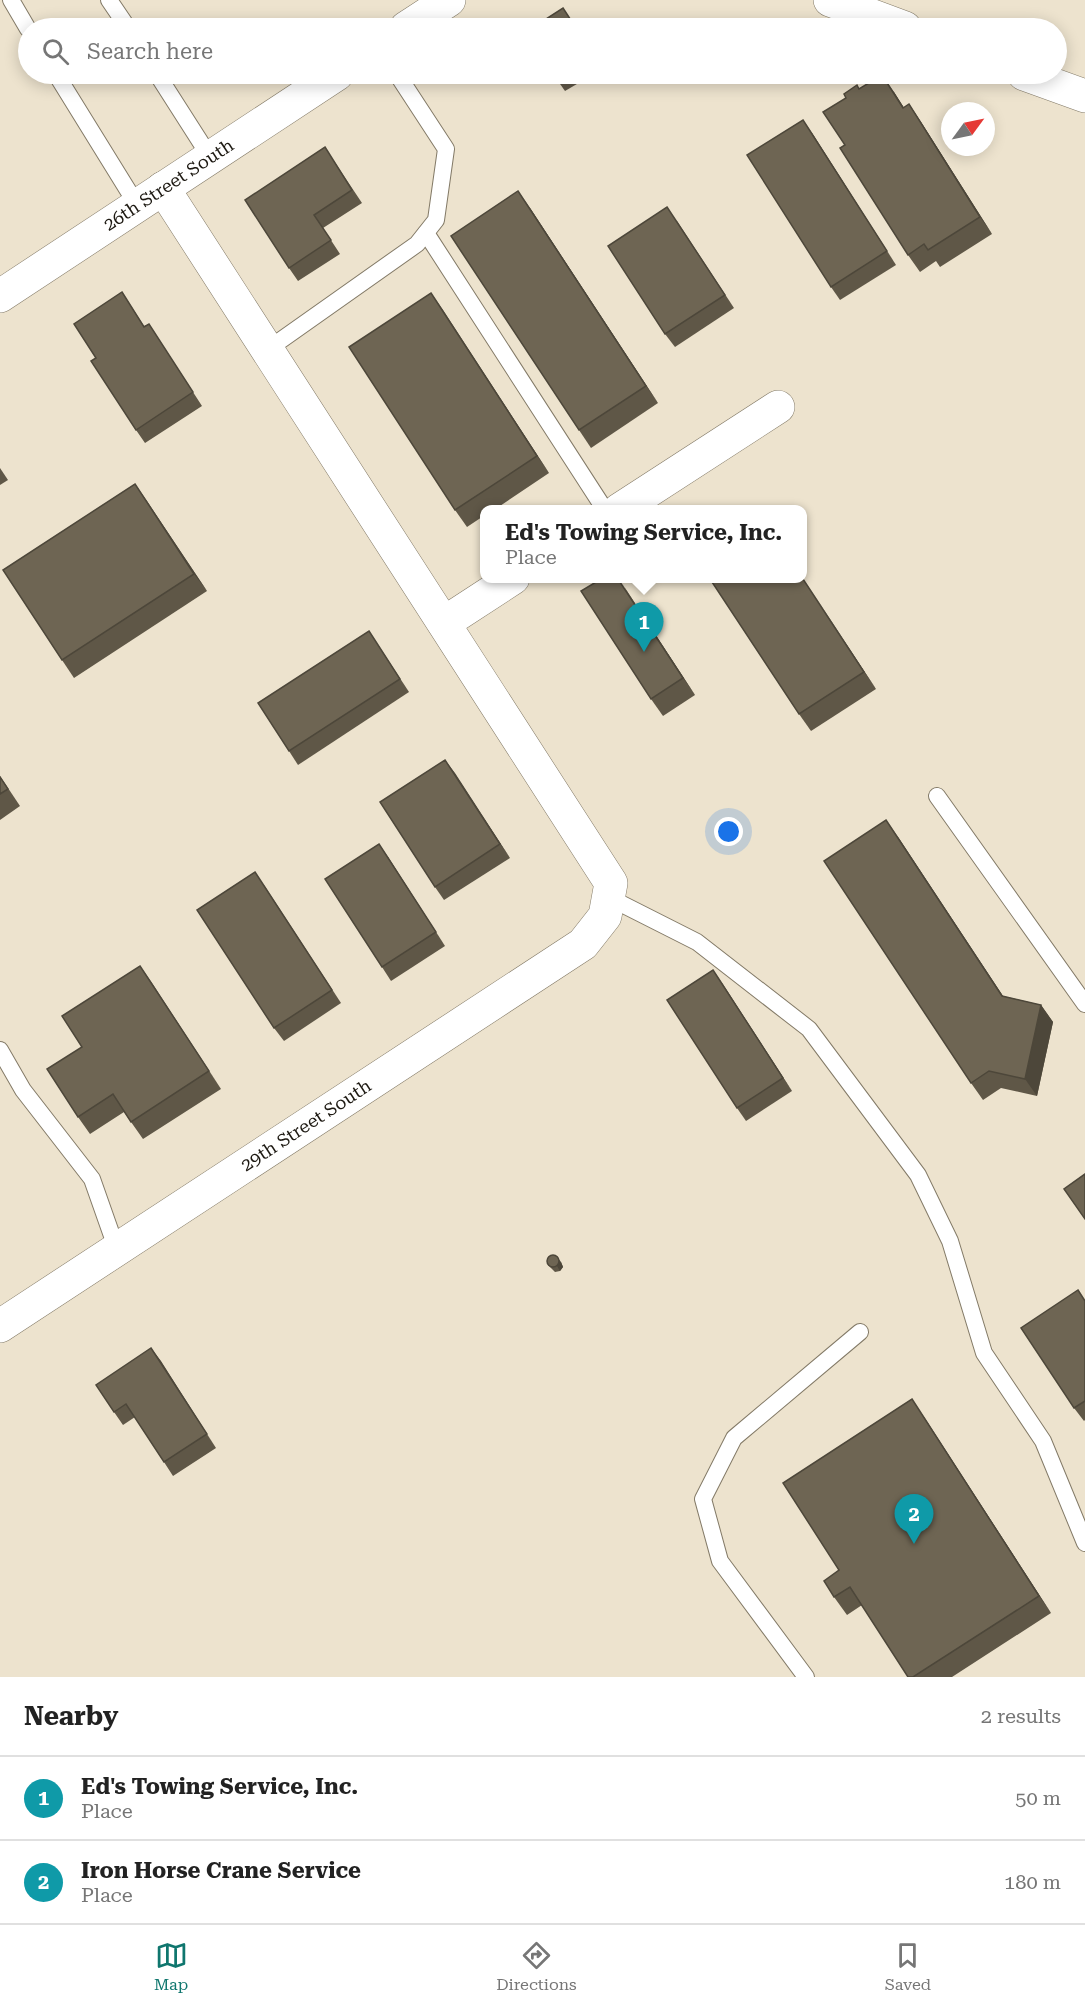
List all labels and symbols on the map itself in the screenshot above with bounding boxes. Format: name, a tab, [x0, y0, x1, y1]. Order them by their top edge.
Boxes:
north arrow	[941, 102, 995, 156]
street label: 26th Street South	[99, 134, 238, 235]
pin: 1	[624, 602, 664, 652]
your location	[714, 817, 743, 846]
street label: 29th Street South	[237, 1075, 375, 1175]
pin: 2	[894, 1494, 934, 1544]

